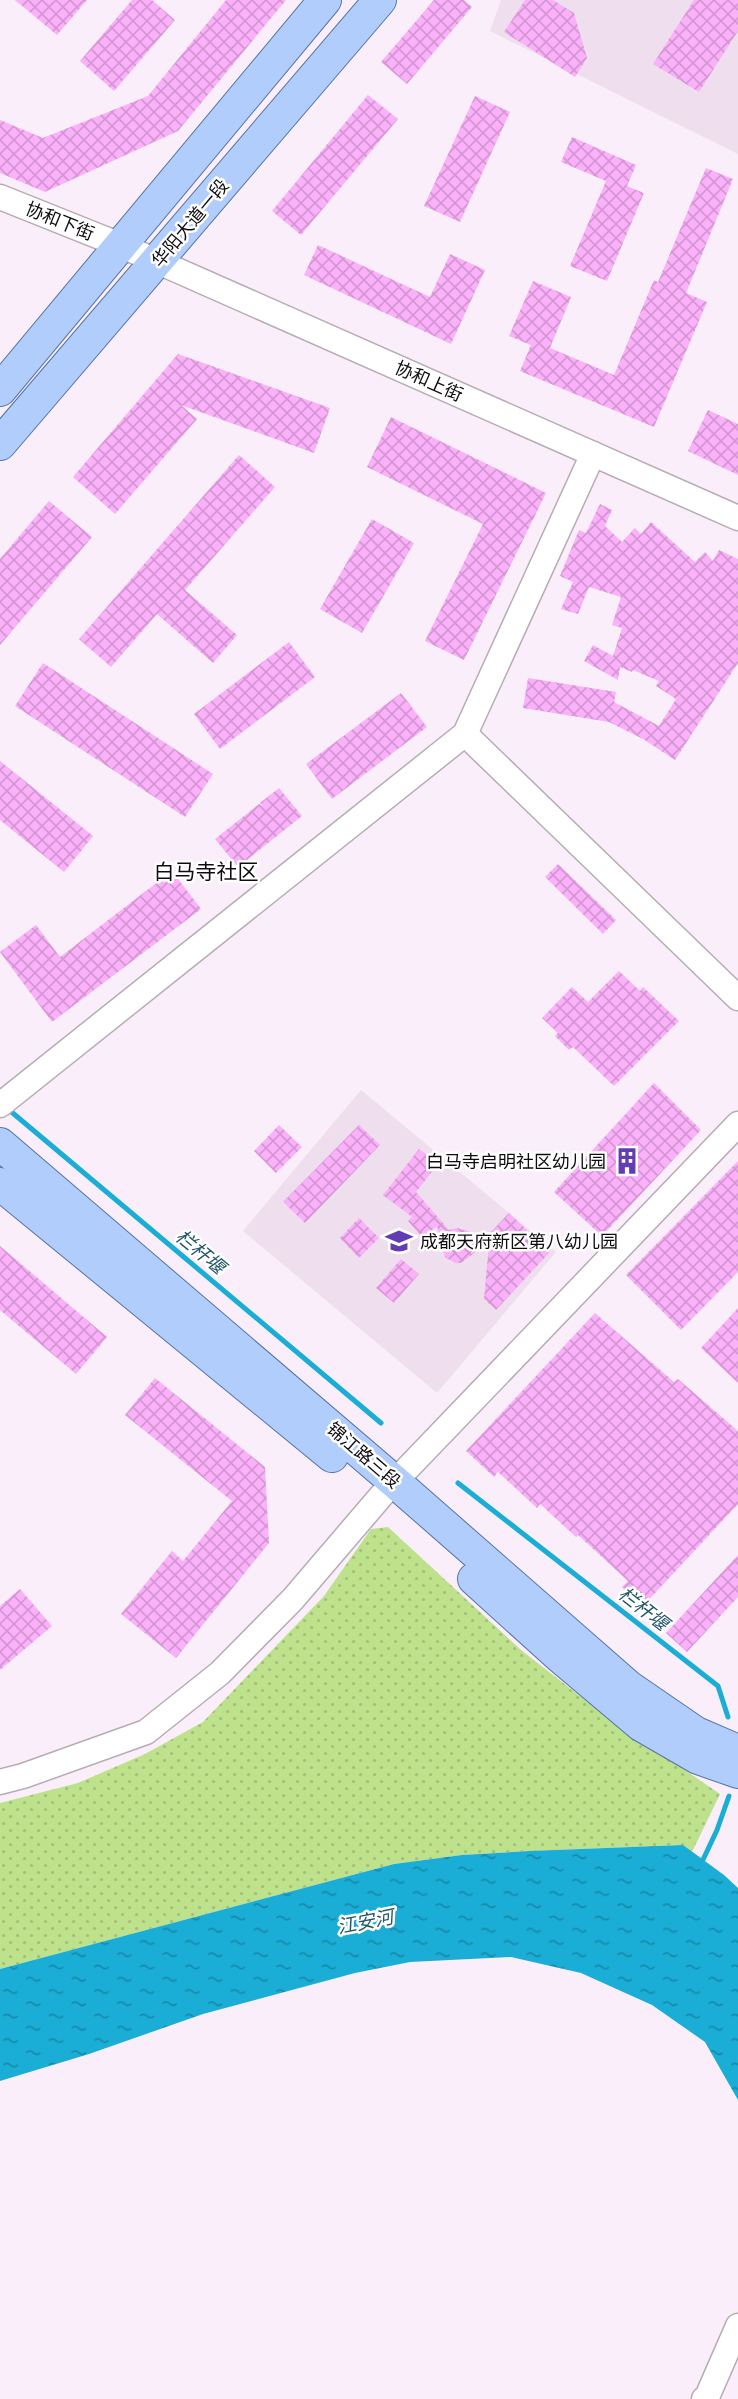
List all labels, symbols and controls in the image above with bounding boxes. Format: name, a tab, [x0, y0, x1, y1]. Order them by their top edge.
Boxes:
street label: 华阳大道一段	[145, 173, 235, 273]
street label: 协和下街	[22, 195, 98, 247]
street label: 协和上街	[391, 354, 467, 408]
district label: 白马寺社区	[154, 855, 259, 887]
building icon: 白马寺启明社区幼儿园	[612, 1146, 642, 1176]
place label: 白马寺启明社区幼儿园	[426, 1148, 606, 1175]
water label: 栏杆堰	[170, 1222, 234, 1282]
school or university icon: 成都天府新区第八幼儿园	[384, 1226, 414, 1256]
place label: 成都天府新区第八幼儿园	[420, 1228, 618, 1255]
street label: 锦江路三段	[321, 1415, 407, 1495]
water label: 栏杆堰	[613, 1579, 678, 1639]
water label: 江安河	[334, 1901, 400, 1941]

